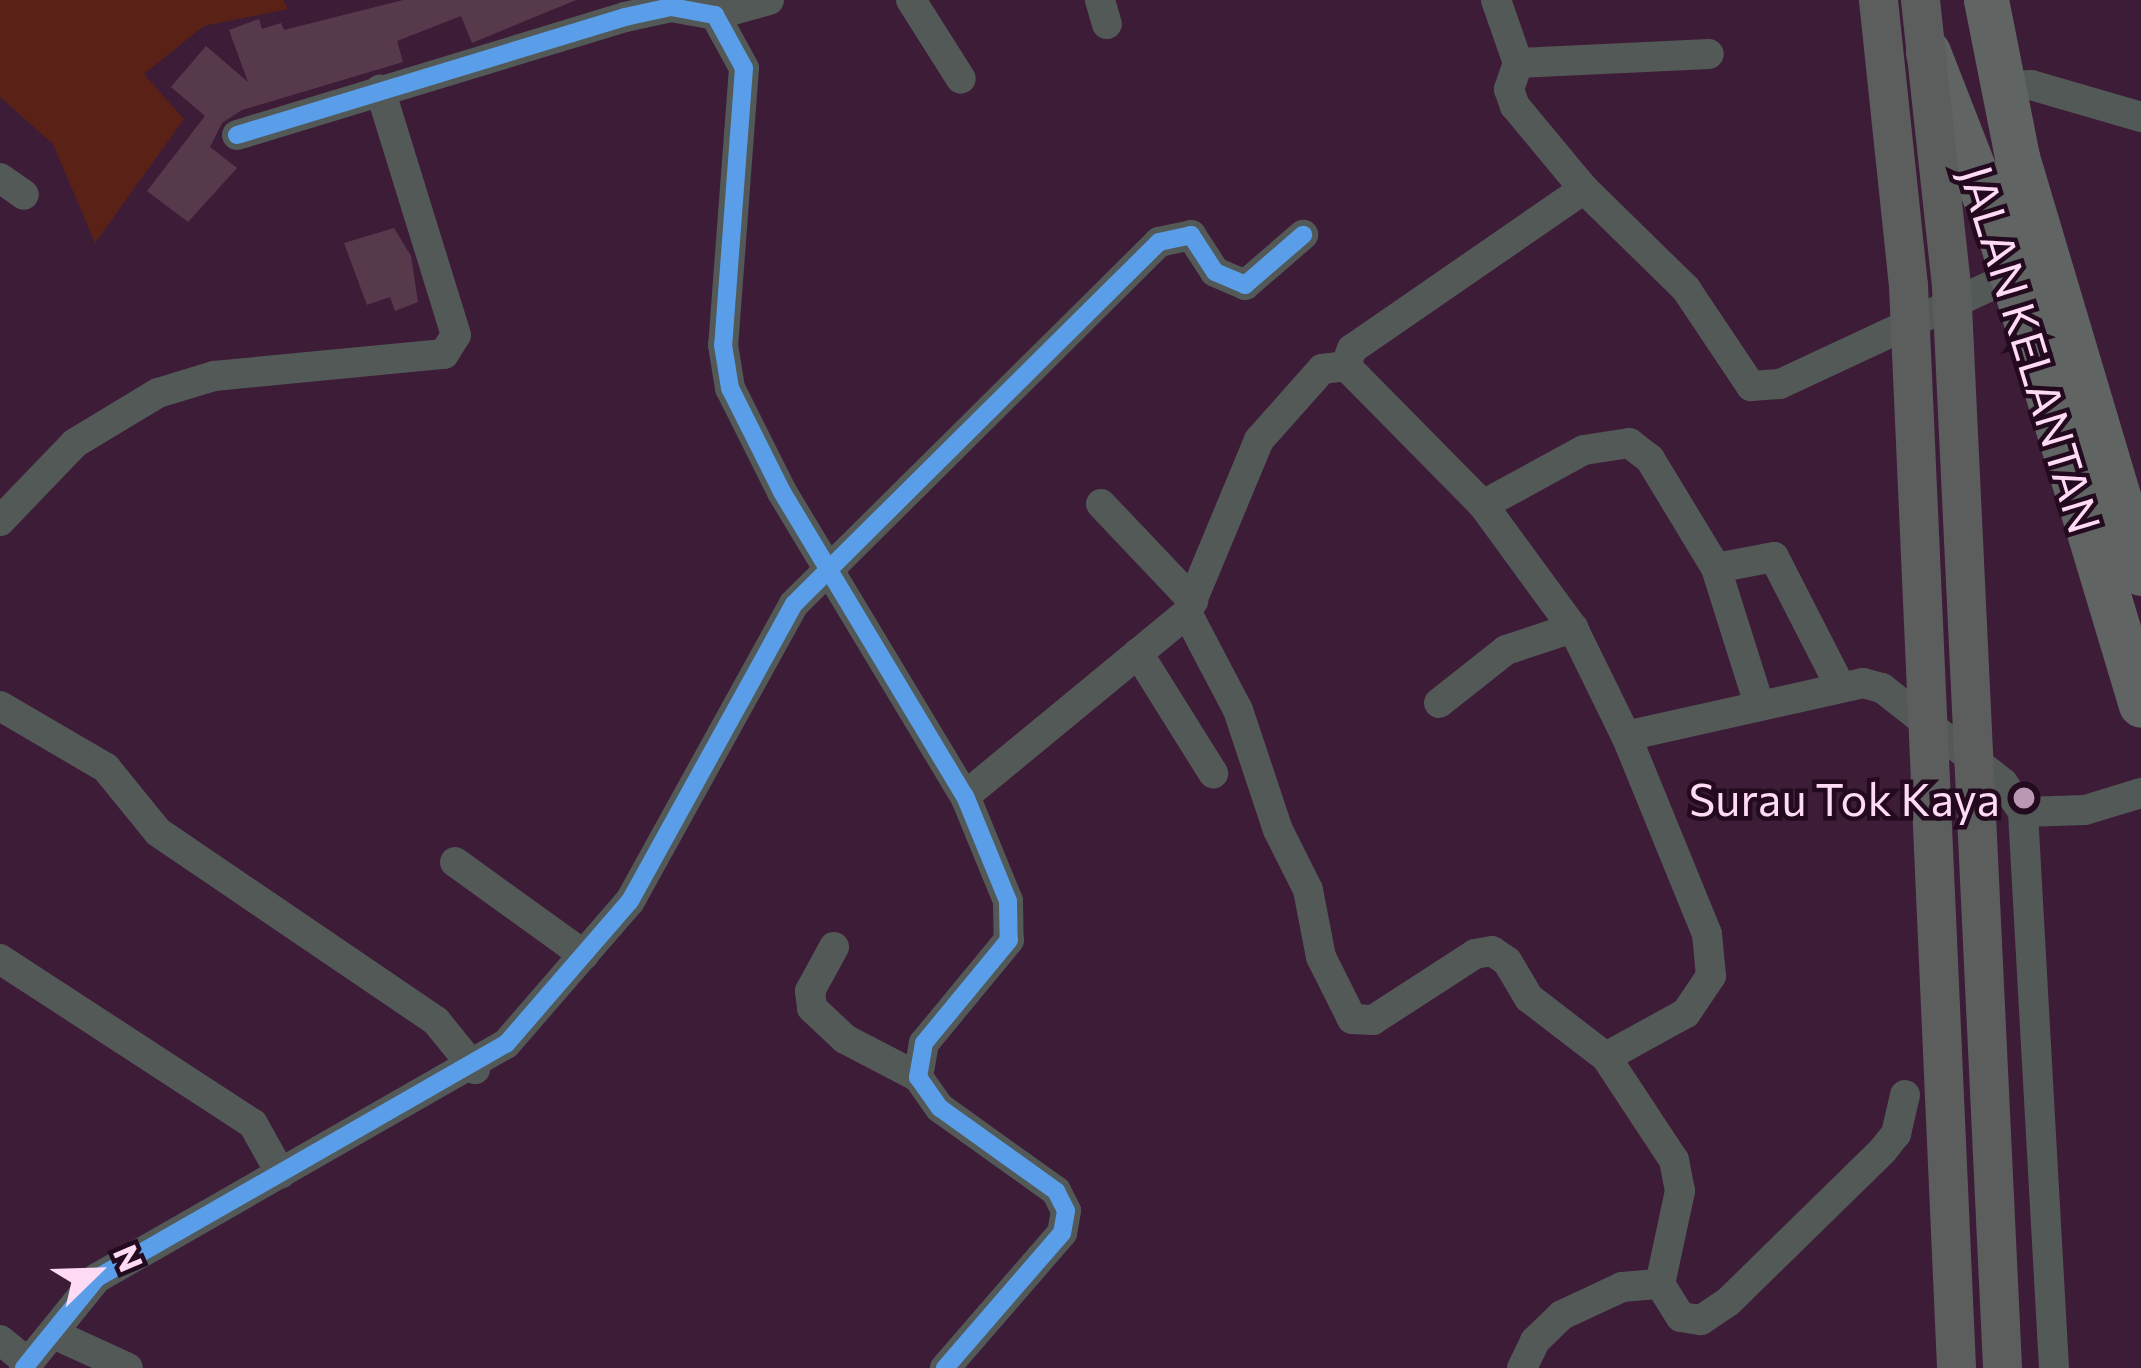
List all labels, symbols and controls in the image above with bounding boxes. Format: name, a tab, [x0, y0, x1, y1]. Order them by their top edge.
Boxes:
street label: JALAN KELANTAN	[1950, 159, 2114, 539]
place label: Surau Tok Kaya	[1689, 771, 2000, 825]
marker: Surau Tok Kaya	[2011, 785, 2037, 811]
north arrow	[36, 1212, 156, 1332]
text: N	[106, 1238, 153, 1277]

